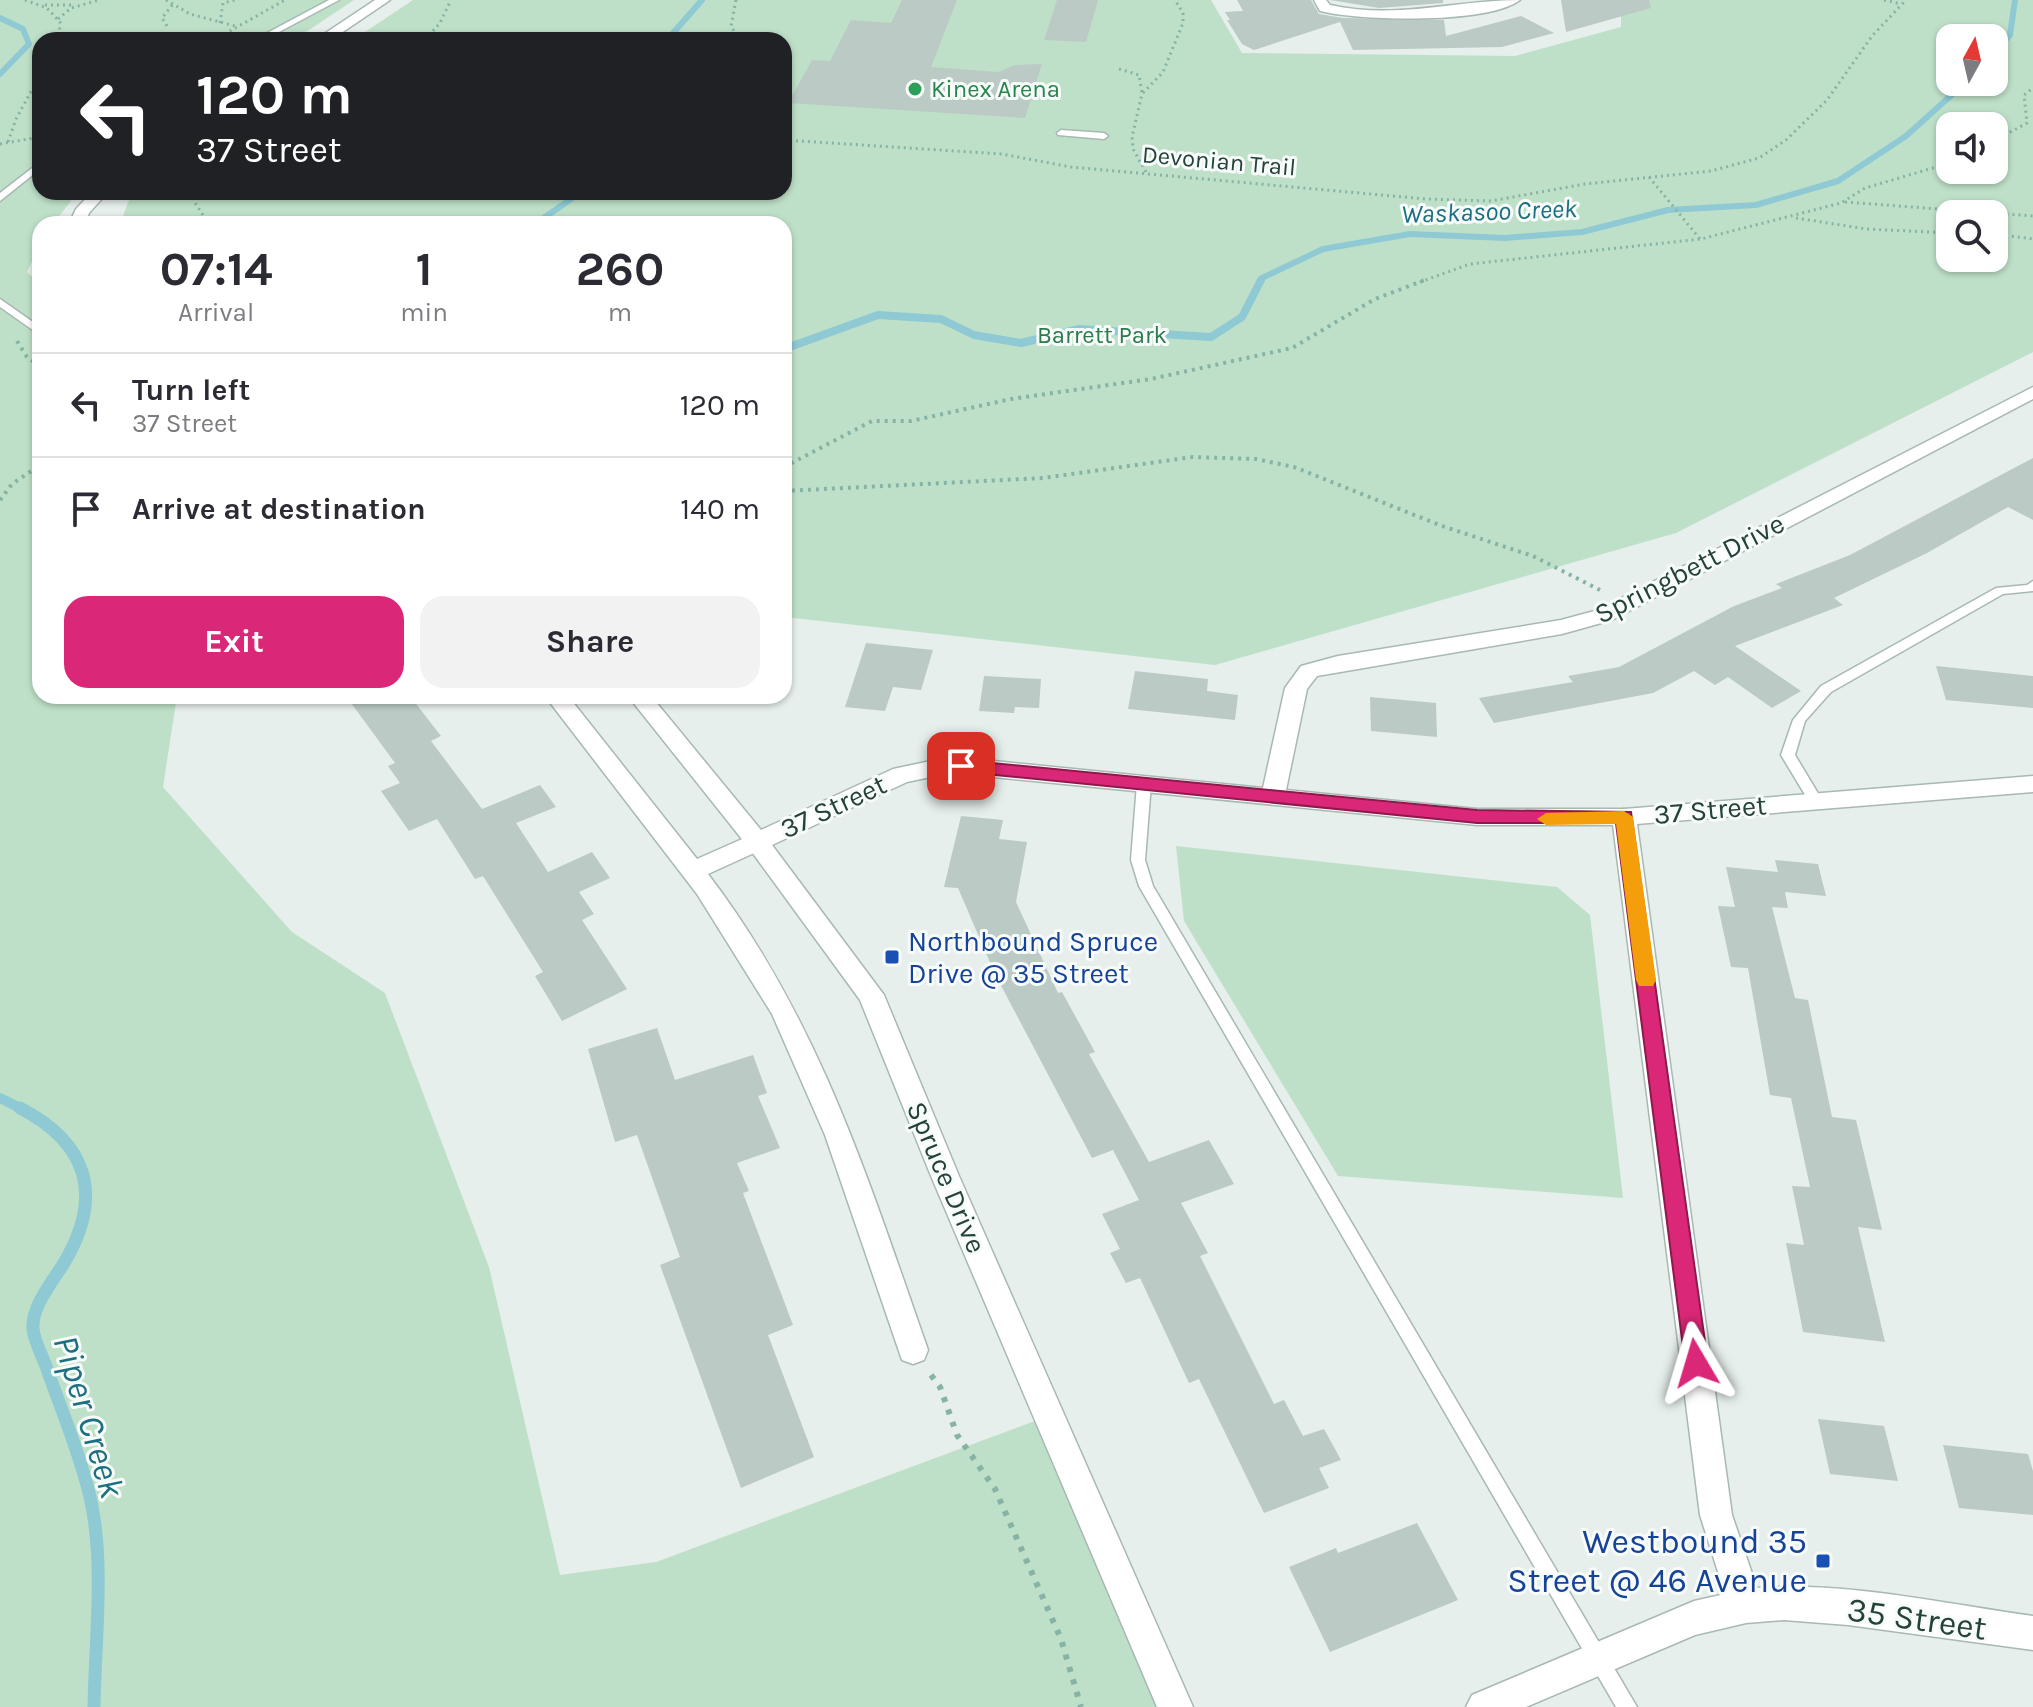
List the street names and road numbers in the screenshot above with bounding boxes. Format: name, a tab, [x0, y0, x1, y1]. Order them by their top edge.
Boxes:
street label: Devonian Trail	[1141, 140, 1297, 182]
street label: Springbett Drive	[1589, 506, 1790, 630]
street label: 37 Street	[775, 768, 891, 845]
street label: 37 Street	[1652, 788, 1768, 831]
street label: Spruce Drive	[900, 1097, 993, 1258]
street label: 35 Street	[1844, 1589, 1989, 1649]

